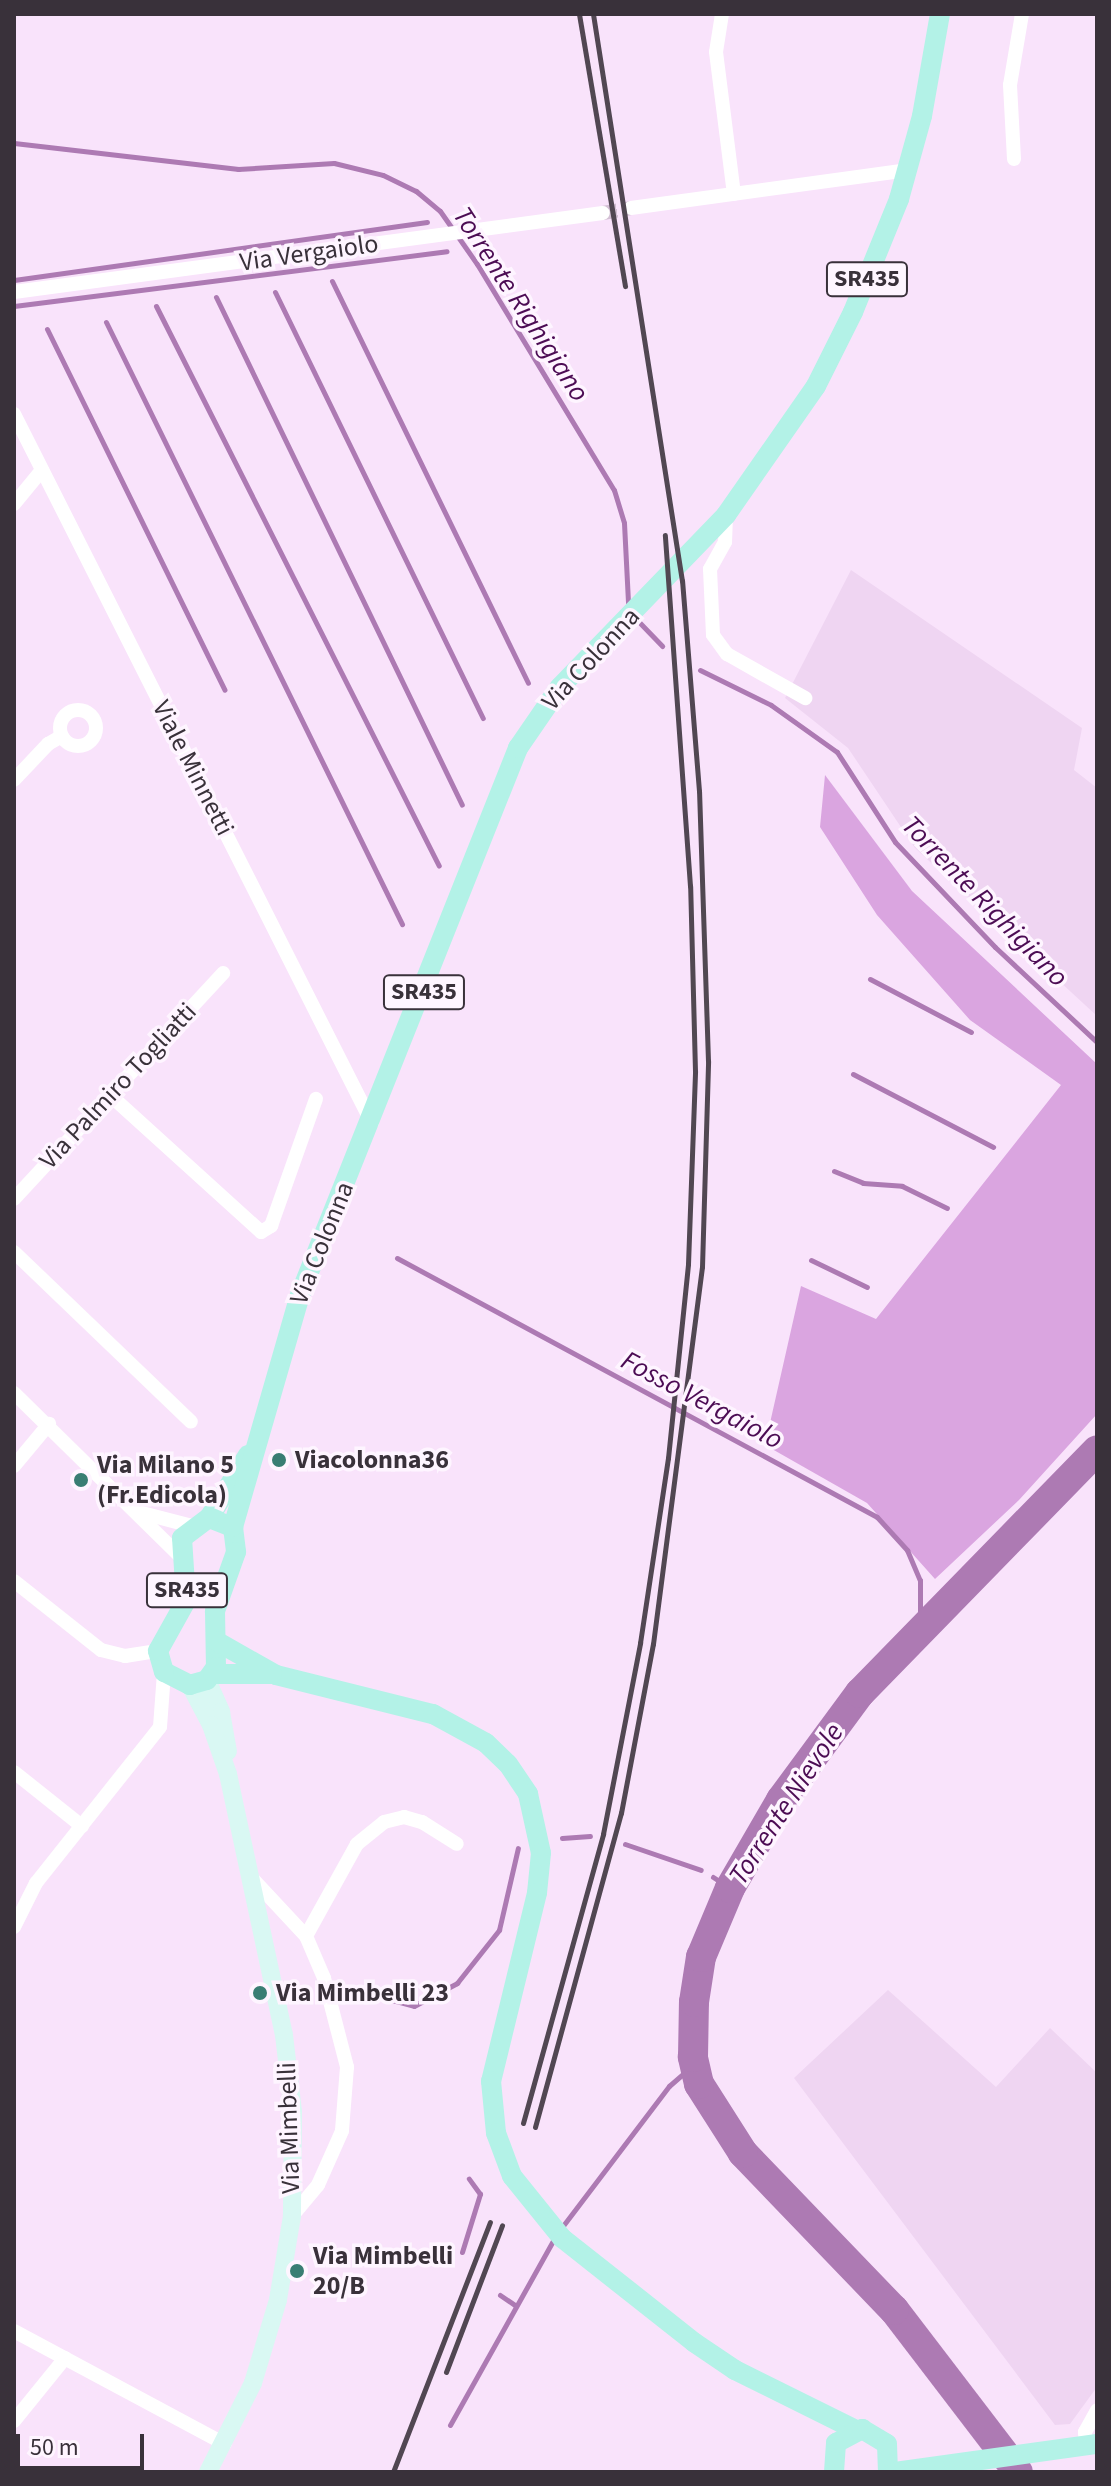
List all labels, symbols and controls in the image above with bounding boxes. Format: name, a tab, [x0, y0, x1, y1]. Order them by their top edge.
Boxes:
water label: Torrente Righigiano	[446, 200, 596, 408]
street label: Via Vergaiolo	[238, 228, 380, 278]
road number: SR435	[825, 259, 909, 299]
street label: Via Colonna	[536, 601, 646, 717]
street label: Viale Minnetti	[146, 695, 240, 841]
water label: Torrente Righigiano	[895, 808, 1075, 994]
road number: SR435	[382, 972, 466, 1012]
street label: Via Palmiro Togliatti	[33, 996, 203, 1176]
street label: Via Colonna	[283, 1177, 361, 1309]
water label: Fosso Vergaiolo	[616, 1343, 788, 1457]
place label: Viacolonna36	[295, 1444, 449, 1476]
place label: Via Milano 5 (Fr.Edicola)	[97, 1449, 234, 1510]
marker: Viacolonna36	[270, 1451, 288, 1469]
marker: Via Milano 5 (Fr.Edicola)	[72, 1471, 90, 1489]
road number: SR435	[145, 1570, 229, 1610]
water label: Torrente Nievole	[721, 1717, 851, 1891]
place label: Via Mimbelli 23	[276, 1977, 449, 2009]
marker: Via Mimbelli 23	[251, 1984, 269, 2002]
street label: Via Mimbelli	[271, 2062, 307, 2194]
place label: Via Mimbelli 20/B	[313, 2240, 453, 2302]
marker: Via Mimbelli 20/B	[288, 2262, 306, 2280]
scale bar	[20, 2418, 148, 2468]
text: 50 m	[30, 2430, 79, 2465]

